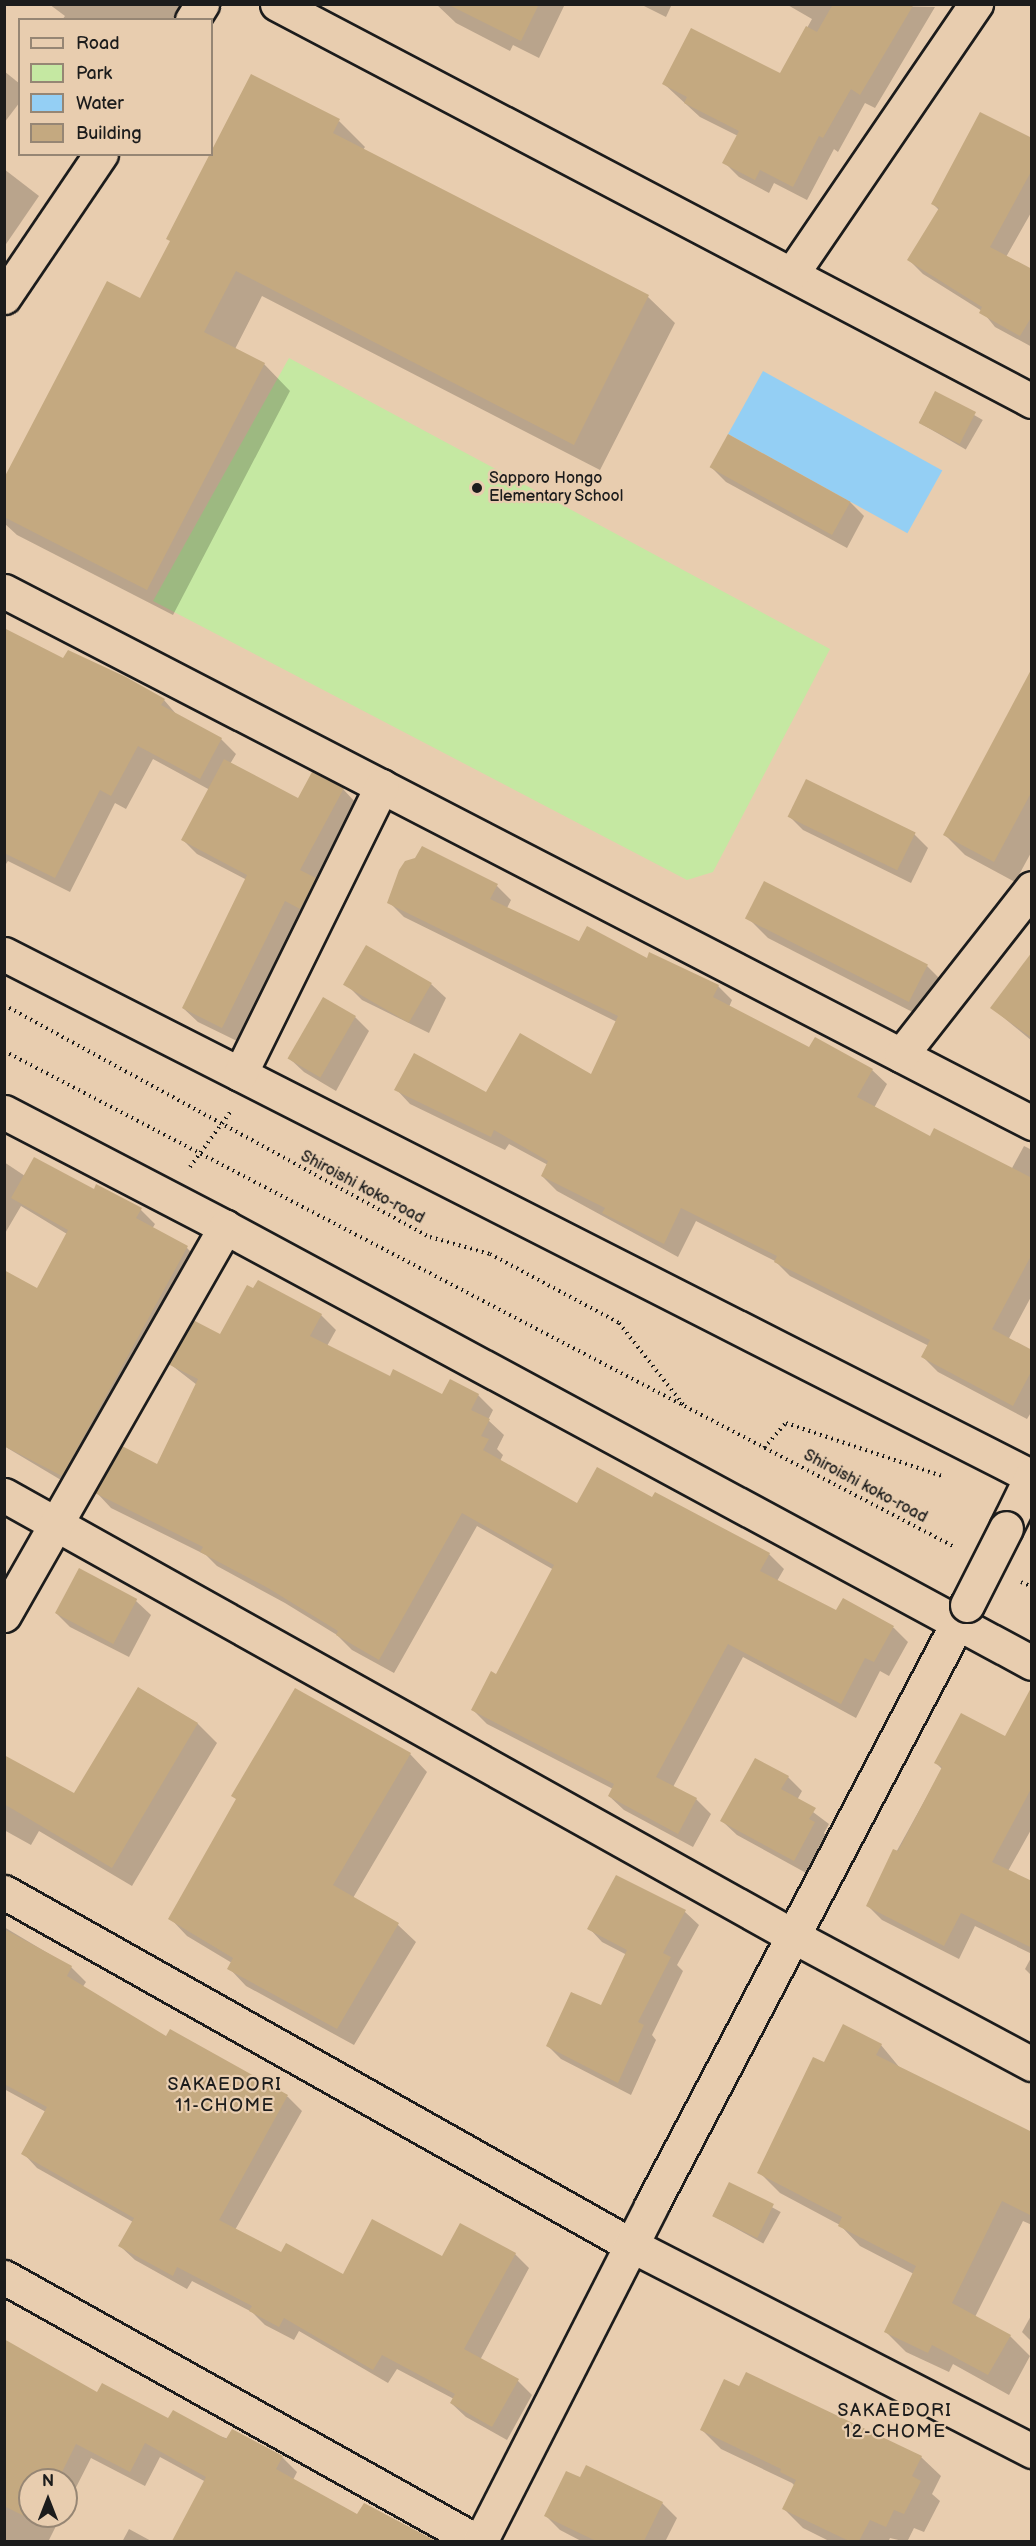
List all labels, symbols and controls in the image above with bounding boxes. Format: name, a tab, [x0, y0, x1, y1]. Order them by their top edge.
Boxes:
legend	[18, 18, 213, 156]
text: Road	[76, 33, 120, 54]
text: Park	[76, 63, 112, 84]
text: Water	[76, 93, 124, 114]
text: Building	[76, 123, 142, 144]
place label: Sapporo Hongo Elementary School	[489, 469, 625, 507]
marker: Sapporo Hongo Elementary School	[470, 481, 484, 495]
street label: Shiroishi koko-road	[297, 1147, 427, 1229]
street label: Shiroishi koko-road	[800, 1446, 930, 1528]
district label: SAKAEDORI 11-CHOME	[168, 2075, 282, 2118]
district label: SAKAEDORI 12-CHOME	[838, 2401, 952, 2444]
north arrow	[18, 2468, 78, 2528]
text: N	[42, 2472, 54, 2491]

